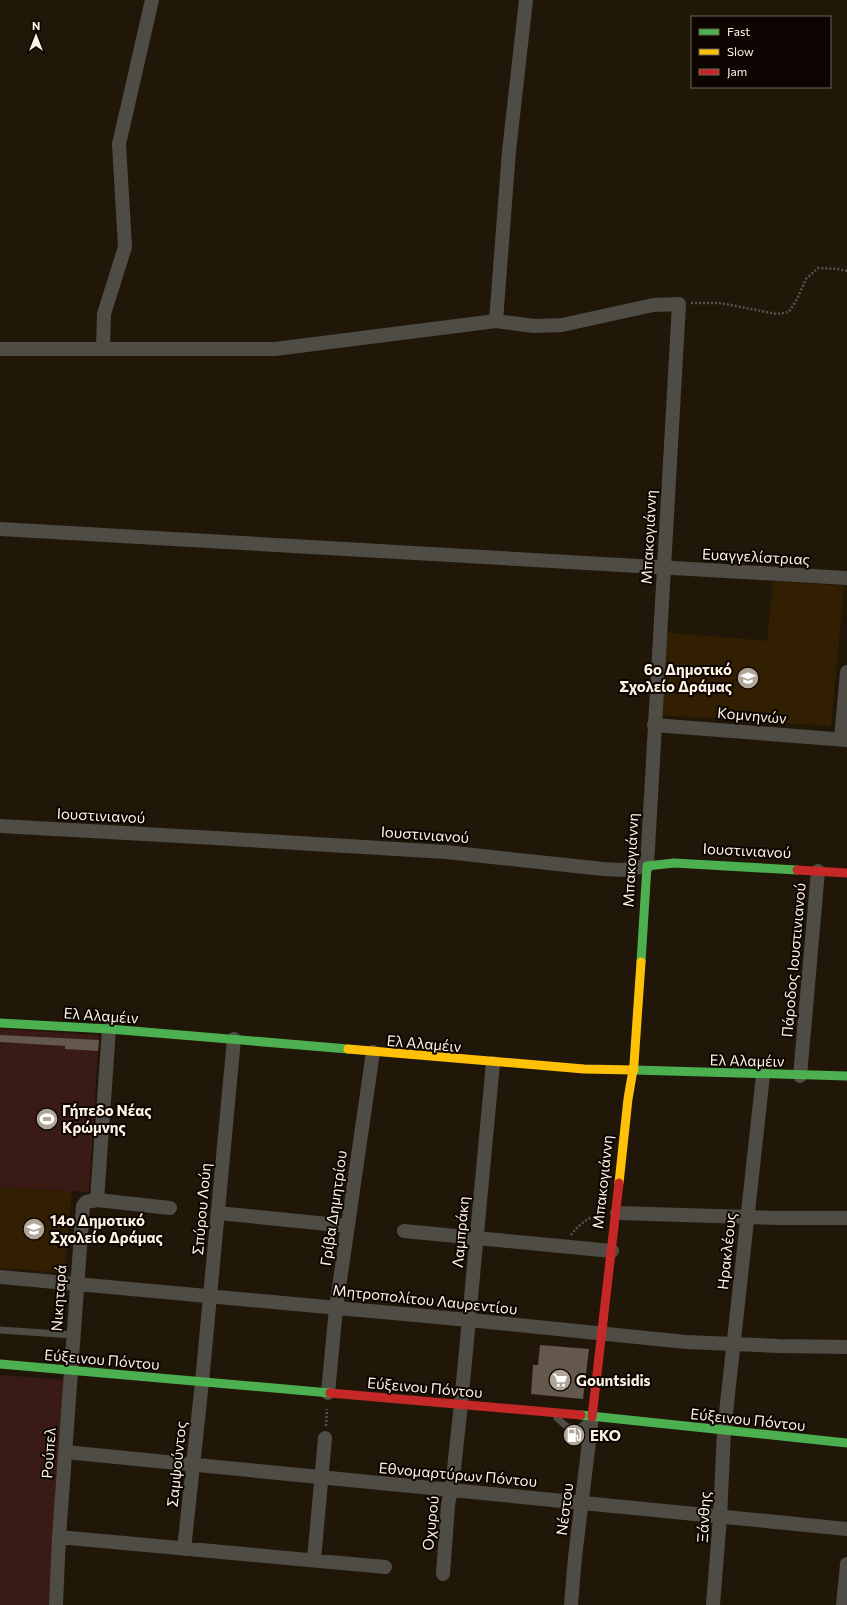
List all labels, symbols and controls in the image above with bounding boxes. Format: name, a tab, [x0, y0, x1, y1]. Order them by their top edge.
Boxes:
north arrow	[16, 16, 56, 56]
legend	[691, 16, 831, 88]
text: N	[32, 19, 40, 32]
text: Fast	[727, 24, 750, 38]
text: Slow	[727, 44, 754, 58]
text: Jam	[727, 64, 747, 79]
street label: Μπακογιάννη	[637, 489, 659, 585]
street label: Ευαγγελίστριας	[702, 544, 810, 568]
place label: 6o Δημοτικό Σχολείο Δράμας	[619, 660, 732, 695]
school or university icon: 6o Δημοτικό Σχολείο Δράμας	[735, 665, 761, 691]
street label: Κομνηνών	[717, 703, 788, 727]
street label: Ιουστινιανού	[56, 804, 146, 826]
street label: Μπακογιάννη	[619, 812, 641, 908]
street label: Ιουστινιανού	[380, 822, 470, 846]
street label: Ιουστινιανού	[702, 839, 792, 861]
street label: Πάροδος Ιουστινιανού	[777, 882, 809, 1038]
street label: Ελ Αλαμέιν	[63, 1003, 139, 1027]
street label: Ελ Αλαμέιν	[386, 1031, 463, 1055]
street label: Ελ Αλαμέιν	[709, 1050, 785, 1070]
place label: Γήπεδο Νέας Κρώμνης	[62, 1101, 151, 1136]
sports icon: Γήπεδο Νέας Κρώμνης	[34, 1106, 60, 1132]
street label: Μπακογιάννη	[588, 1134, 616, 1230]
street label: Γρίβα Δημητρίου	[316, 1149, 350, 1267]
street label: Σπύρου Λούη	[188, 1162, 214, 1256]
street label: Λαμπράκη	[448, 1195, 472, 1269]
place label: 14ο Δημοτικό Σχολείο Δράμας	[50, 1211, 163, 1246]
street label: Ηρακλέους	[713, 1211, 739, 1291]
school or university icon: 14ο Δημοτικό Σχολείο Δράμας	[21, 1216, 47, 1242]
street label: Νικηταρά	[47, 1264, 69, 1332]
street label: Μητροπολίτου Λαυρεντίου	[332, 1280, 518, 1318]
street label: Εύξεινου Πόντου	[44, 1345, 160, 1373]
supermarket icon: Gountsidis	[547, 1367, 573, 1393]
place label: Gountsidis	[576, 1371, 651, 1389]
street label: Εύξεινου Πόντου	[367, 1373, 483, 1401]
street label: Εύξεινου Πόντου	[689, 1404, 807, 1434]
street label: Σαμψούντος	[163, 1420, 189, 1508]
fuel station icon: EKO	[561, 1422, 587, 1448]
place label: EKO	[590, 1426, 621, 1444]
street label: Ρούπελ	[37, 1427, 59, 1479]
street label: Εθνομαρτύρων Πόντου	[378, 1458, 538, 1490]
street label: Νέστου	[552, 1482, 576, 1536]
street label: Ξάνθης	[693, 1491, 713, 1543]
street label: Οχυρού	[418, 1495, 442, 1551]

